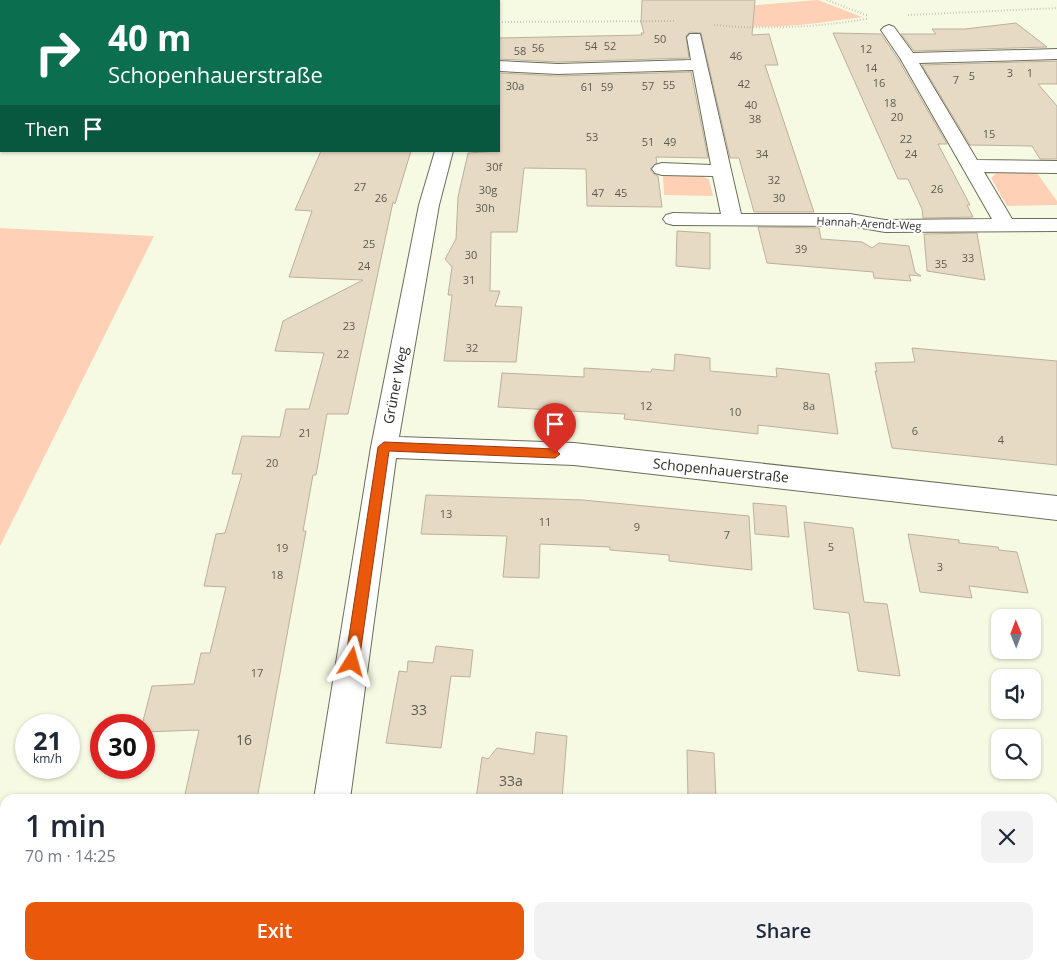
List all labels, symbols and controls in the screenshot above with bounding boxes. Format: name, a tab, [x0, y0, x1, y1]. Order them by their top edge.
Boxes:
text: 40 m	[108, 14, 191, 61]
icon: right	[25, 20, 90, 85]
house number: 50	[654, 31, 666, 46]
house number: 54	[585, 38, 598, 53]
house number: 52	[604, 38, 616, 53]
house number: 56	[532, 40, 544, 55]
house number: 12	[860, 41, 872, 56]
house number: 58	[514, 43, 526, 58]
house number: 46	[730, 48, 742, 63]
text: Schopenhauerstraße	[108, 59, 323, 89]
house number: 14	[865, 60, 878, 75]
house number: 3	[1007, 65, 1013, 80]
house number: 1	[1027, 65, 1033, 80]
house number: 5	[969, 68, 975, 83]
house number: 7	[953, 72, 959, 87]
house number: 16	[873, 75, 885, 90]
house number: 42	[738, 76, 750, 91]
house number: 55	[663, 77, 675, 92]
house number: 30a	[506, 78, 524, 93]
house number: 57	[642, 78, 654, 93]
house number: 61	[581, 79, 593, 94]
house number: 59	[601, 79, 613, 94]
house number: 18	[884, 95, 896, 110]
house number: 40	[745, 97, 757, 112]
house number: 20	[891, 109, 903, 124]
house number: 38	[749, 111, 761, 126]
icon: arrive	[79, 115, 107, 143]
text: Then	[25, 116, 69, 142]
house number: 15	[983, 126, 995, 141]
house number: 53	[586, 129, 598, 144]
house number: 22	[900, 131, 912, 146]
house number: 51	[642, 134, 654, 149]
house number: 49	[664, 134, 676, 149]
house number: 34	[756, 146, 769, 161]
house number: 24	[905, 146, 918, 161]
house number: 30f	[486, 159, 503, 174]
house number: 32	[768, 172, 780, 187]
house number: 27	[354, 179, 366, 194]
house number: 26	[931, 181, 943, 196]
house number: 30g	[479, 182, 497, 197]
house number: 47	[592, 185, 604, 200]
house number: 45	[615, 185, 627, 200]
house number: 26	[375, 190, 387, 205]
house number: 30	[773, 190, 785, 205]
house number: 30h	[475, 200, 495, 215]
street label: Hannah-Arendt-Weg	[816, 213, 922, 233]
house number: 25	[363, 236, 375, 251]
house number: 39	[795, 241, 807, 256]
house number: 30	[465, 247, 477, 262]
house number: 33	[962, 250, 974, 265]
house number: 35	[935, 256, 947, 271]
house number: 24	[358, 258, 371, 273]
house number: 31	[463, 272, 475, 287]
house number: 23	[343, 318, 355, 333]
house number: 32	[466, 340, 478, 355]
street label: Grüner Weg	[378, 344, 412, 425]
house number: 22	[337, 346, 349, 361]
house number: 12	[640, 398, 652, 413]
house number: 8a	[803, 398, 815, 413]
pin	[534, 403, 576, 454]
house number: 10	[729, 404, 741, 419]
icon: arrive	[541, 410, 569, 438]
house number: 6	[912, 423, 918, 438]
house number: 21	[299, 425, 311, 440]
house number: 4	[998, 432, 1005, 447]
street label: Schopenhauerstraße	[652, 453, 790, 487]
house number: 20	[266, 455, 278, 470]
house number: 13	[440, 506, 452, 521]
house number: 11	[539, 514, 551, 529]
house number: 9	[634, 519, 640, 534]
house number: 7	[724, 527, 730, 542]
house number: 5	[828, 539, 834, 554]
house number: 19	[276, 540, 288, 555]
house number: 3	[937, 559, 943, 574]
house number: 18	[271, 567, 283, 582]
north arrow	[991, 609, 1041, 659]
map controls	[991, 609, 1041, 779]
position arrow	[325, 635, 377, 687]
house number: 17	[251, 665, 263, 680]
button: sound	[991, 669, 1041, 719]
house number: 33	[411, 700, 427, 719]
speed limit sign: 30	[90, 714, 155, 779]
text: 21	[33, 723, 62, 757]
button: search	[991, 729, 1041, 779]
house number: 16	[236, 730, 252, 749]
text: km/h	[33, 750, 62, 767]
house number: 33a	[499, 771, 523, 790]
text: 1 min	[25, 805, 106, 846]
button: close	[981, 811, 1033, 863]
text: 70 m · 14:25	[25, 845, 116, 867]
button: Exit	[25, 902, 524, 960]
button: Share	[534, 902, 1033, 960]

